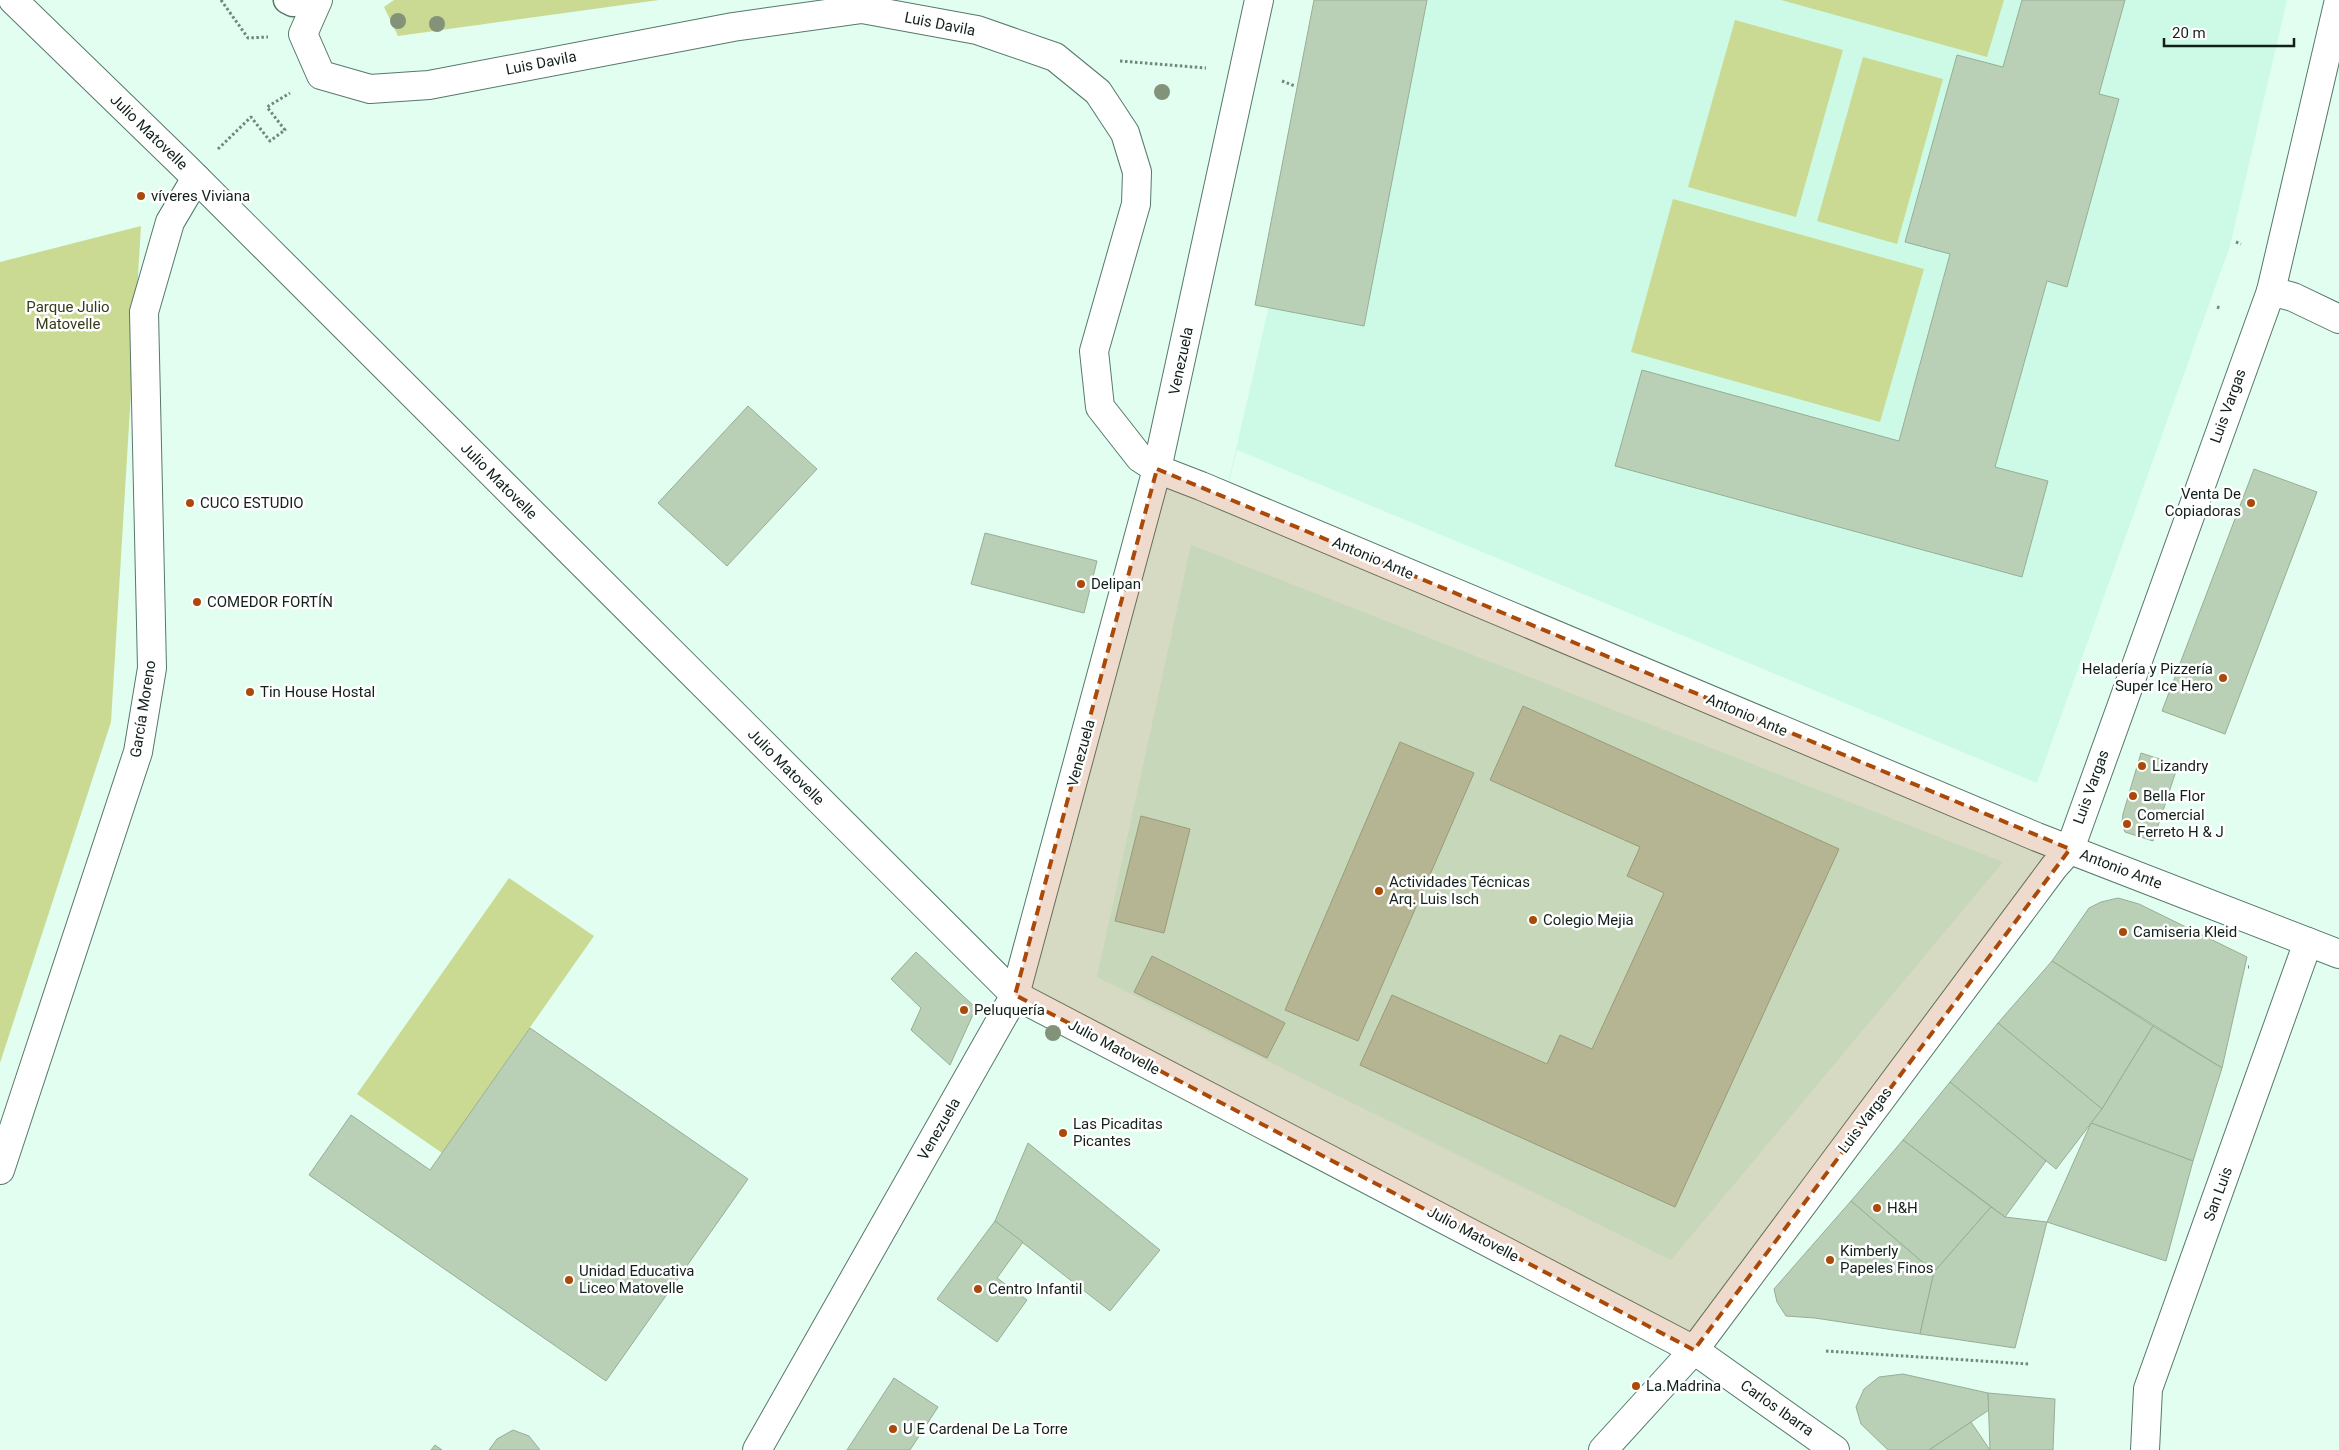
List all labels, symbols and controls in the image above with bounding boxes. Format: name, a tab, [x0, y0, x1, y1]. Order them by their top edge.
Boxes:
street label: Luis Davila	[903, 8, 977, 40]
scale bar	[2164, 15, 2294, 47]
text: 20 m	[2172, 24, 2206, 42]
street label: Luis Davila	[504, 47, 578, 79]
street label: Julio Matovelle	[106, 90, 192, 174]
place label: víveres Viviana	[151, 187, 250, 205]
marker: víveres Viviana	[135, 190, 147, 202]
park label: Parque Julio Matovelle	[26, 298, 110, 333]
street label: Venezuela	[1165, 325, 1197, 397]
street label: Luis Vargas	[2206, 366, 2250, 446]
street label: Julio Matovelle	[457, 439, 541, 523]
place label: Venta De Copiadoras	[2165, 485, 2241, 520]
place label: CUCO ESTUDIO	[200, 494, 304, 512]
marker: CUCO ESTUDIO	[184, 497, 196, 509]
marker: Venta De Copiadoras	[2245, 497, 2257, 509]
street label: Antonio Ante	[1330, 533, 1416, 583]
place label: Delipan	[1091, 575, 1141, 593]
marker: Delipan	[1075, 578, 1087, 590]
place label: COMEDOR FORTÍN	[207, 593, 333, 611]
marker: COMEDOR FORTÍN	[191, 596, 203, 608]
street label: García Moreno	[126, 659, 160, 759]
place label: Heladería y Pizzería Super Ice Hero	[2082, 660, 2213, 695]
marker: Heladería y Pizzería Super Ice Hero	[2217, 672, 2229, 684]
place label: Tin House Hostal	[260, 683, 375, 701]
marker: Tin House Hostal	[244, 686, 256, 698]
street label: Antonio Ante	[1704, 690, 1790, 740]
street label: Venezuela	[1063, 717, 1099, 789]
street label: Julio Matovelle	[744, 725, 828, 809]
street label: Luis Vargas	[2069, 747, 2113, 827]
place label: Lizandry	[2152, 757, 2208, 775]
marker: Lizandry	[2136, 760, 2148, 772]
place label: Bella Flor	[2143, 787, 2205, 805]
marker: Bella Flor	[2127, 790, 2139, 802]
place label: Comercial Ferreto H & J	[2137, 806, 2224, 841]
marker: Comercial Ferreto H & J	[2121, 818, 2133, 830]
street label: Antonio Ante	[2077, 845, 2165, 893]
place label: Actividades Técnicas Arq. Luis Isch	[1389, 873, 1530, 908]
marker: Actividades Técnicas Arq. Luis Isch	[1373, 885, 1385, 897]
place label: Colegio Mejia	[1543, 911, 1634, 929]
marker: Colegio Mejia	[1527, 914, 1539, 926]
place label: Camiseria Kleid	[2133, 923, 2237, 941]
marker: Camiseria Kleid	[2117, 926, 2129, 938]
place label: Peluquería	[974, 1001, 1045, 1019]
marker: Peluquería	[958, 1004, 970, 1016]
street label: Julio Matovelle	[1065, 1015, 1163, 1079]
street label: Luis Vargas	[1834, 1084, 1896, 1156]
street label: Venezuela	[914, 1095, 964, 1163]
place label: Las Picaditas Picantes	[1073, 1115, 1163, 1150]
marker: Las Picaditas Picantes	[1057, 1127, 1069, 1139]
street label: San Luis	[2200, 1164, 2236, 1224]
place label: H&H	[1887, 1199, 1918, 1217]
street label: Julio Matovelle	[1424, 1202, 1522, 1266]
marker: H&H	[1871, 1202, 1883, 1214]
place label: Kimberly Papeles Finos	[1840, 1242, 1934, 1277]
marker: Kimberly Papeles Finos	[1824, 1254, 1836, 1266]
place label: Unidad Educativa Liceo Matovelle	[579, 1262, 694, 1297]
marker: Unidad Educativa Liceo Matovelle	[563, 1274, 575, 1286]
place label: Centro Infantil	[988, 1280, 1082, 1298]
marker: Centro Infantil	[972, 1283, 984, 1295]
street label: Carlos Ibarra	[1737, 1376, 1817, 1440]
place label: La.Madrina	[1646, 1377, 1721, 1395]
marker: La.Madrina	[1630, 1380, 1642, 1392]
place label: U E Cardenal De La Torre	[903, 1420, 1068, 1438]
marker: U E Cardenal De La Torre	[887, 1423, 899, 1435]

